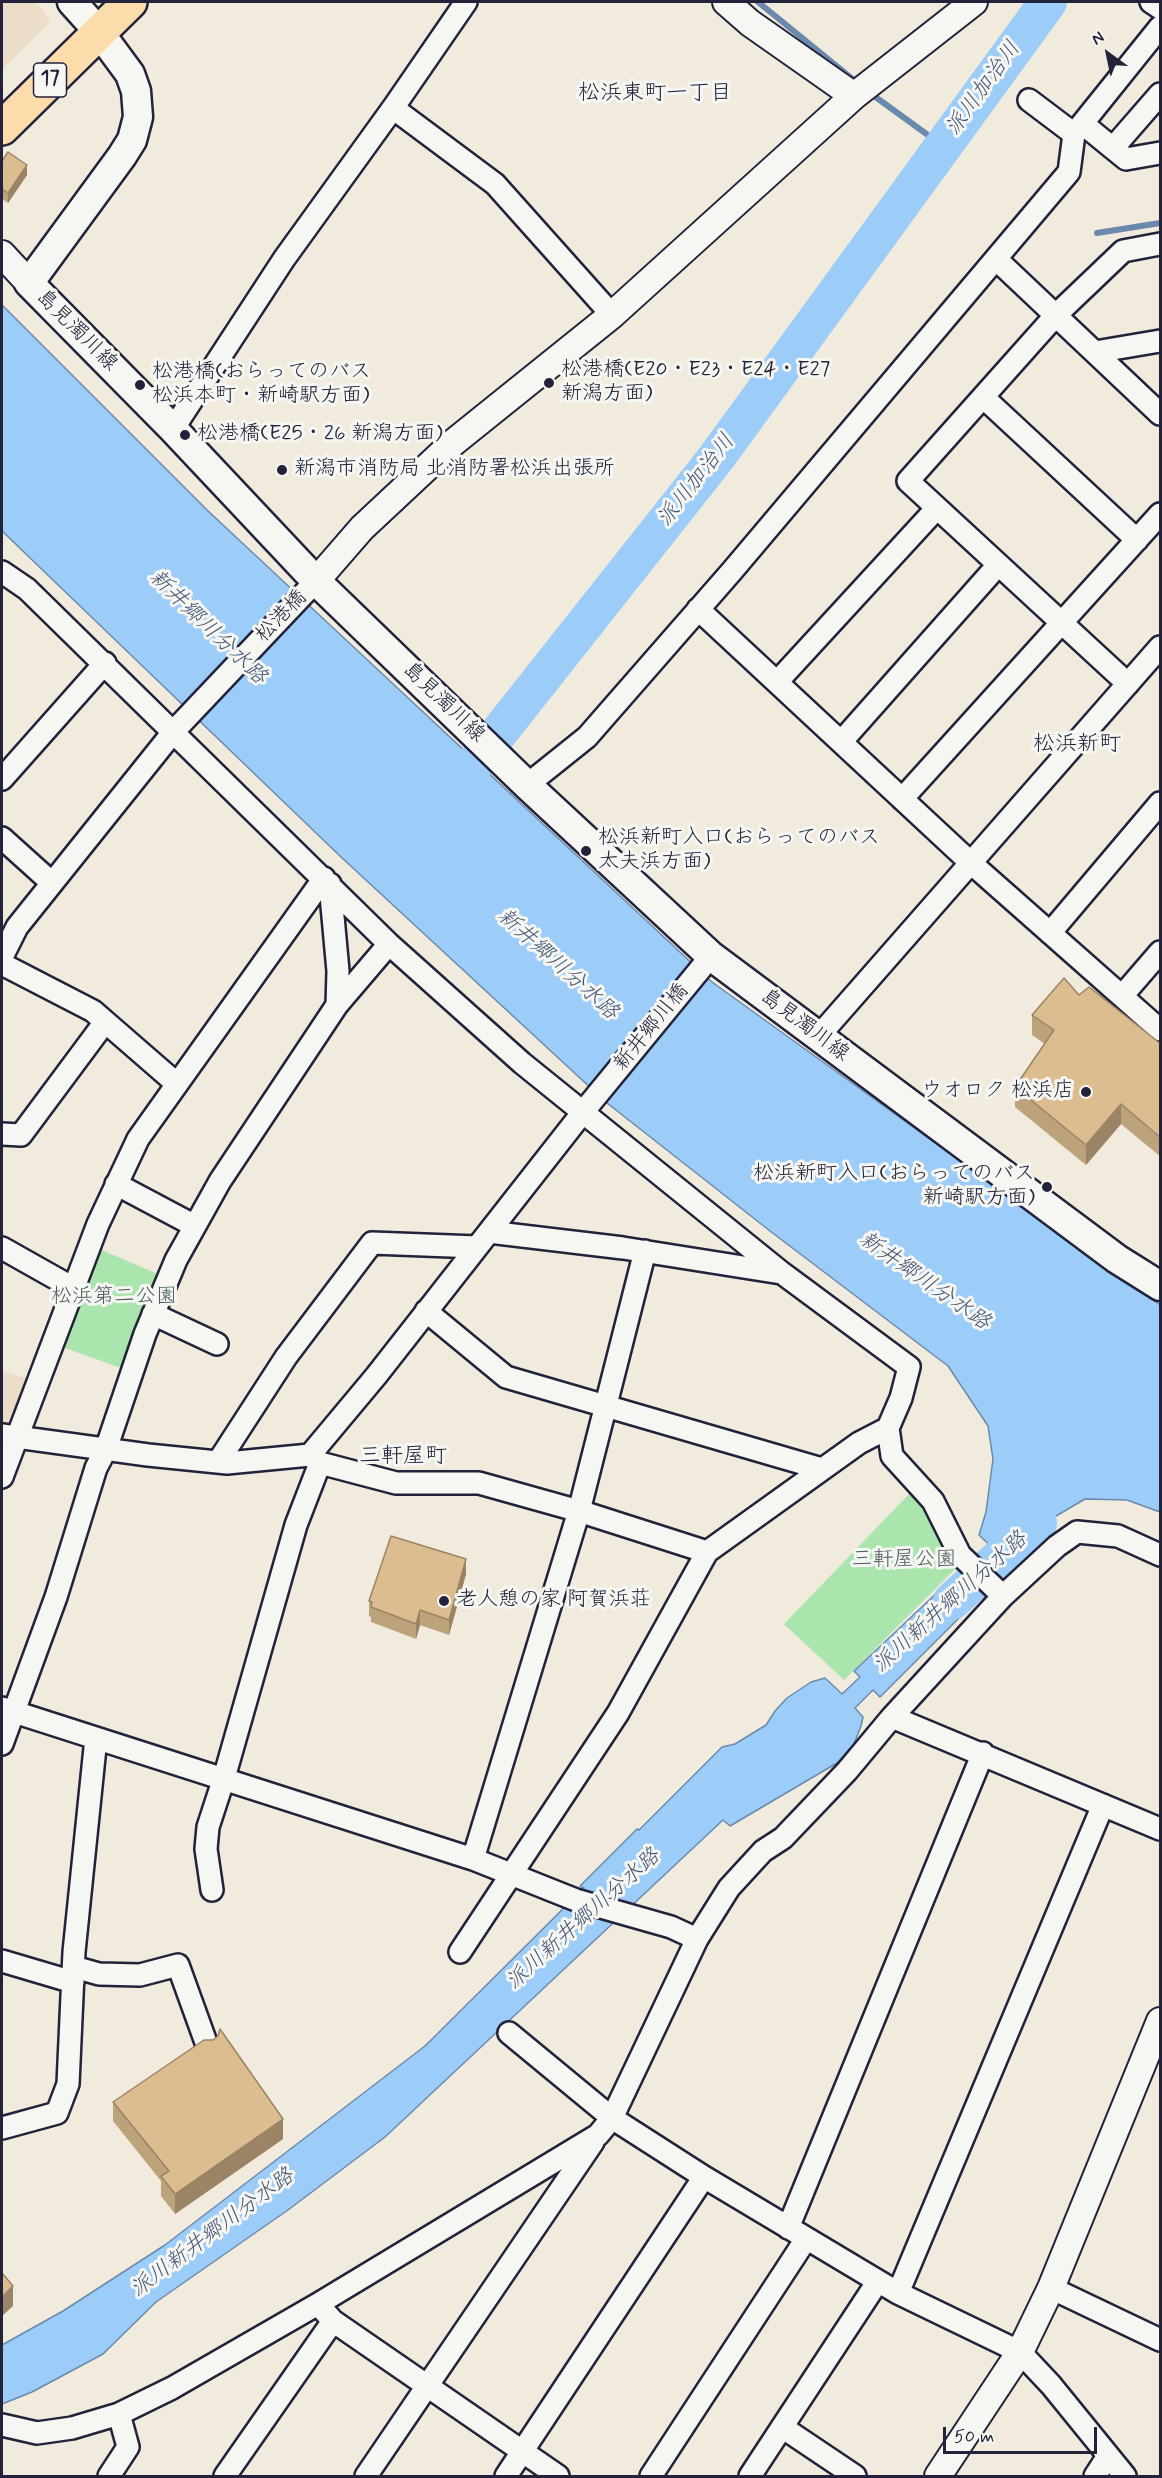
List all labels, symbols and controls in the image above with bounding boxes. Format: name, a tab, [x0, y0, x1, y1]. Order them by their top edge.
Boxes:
north arrow	[1078, 24, 1138, 84]
text: N	[1088, 27, 1108, 50]
water label: 派川加治川	[941, 37, 1027, 141]
road number: 17	[34, 63, 66, 97]
district label: 松浜東町一丁目	[578, 81, 732, 107]
street label: 島見濁川線	[30, 285, 122, 377]
place label: 松港橋(E20・E23・E24・E27 新潟方面)	[561, 358, 830, 408]
place label: 松港橋(おらってのバス 松浜本町・新崎駅方面)	[152, 360, 371, 410]
marker: 松港橋(E20・E23・E24・E27 新潟方面)	[542, 376, 556, 390]
marker: 松港橋(おらってのバス 松浜本町・新崎駅方面)	[133, 378, 147, 392]
place label: 松港橋(E25・26 新潟方面)	[197, 422, 443, 448]
marker: 松港橋(E25・26 新潟方面)	[178, 428, 192, 442]
water label: 派川加治川	[653, 430, 741, 532]
place label: 新潟市消防局 北消防署松浜出張所	[294, 457, 615, 483]
marker: 新潟市消防局 北消防署松浜出張所	[275, 463, 289, 477]
water label: 新井郷川分水路	[142, 565, 272, 691]
street label: 松港橋	[251, 586, 313, 648]
street label: 島見濁川線	[396, 657, 490, 749]
district label: 松浜新町	[1033, 732, 1121, 758]
place label: 松浜新町入口(おらってのバス 太夫浜方面)	[598, 826, 880, 876]
marker: 松浜新町入口(おらってのバス 太夫浜方面)	[579, 844, 593, 858]
water label: 新井郷川分水路	[491, 904, 623, 1026]
street label: 新井郷川橋	[609, 979, 695, 1077]
street label: 島見濁川線	[754, 984, 854, 1068]
place label: ウオロク 松浜店	[921, 1079, 1074, 1105]
marker: ウオロク 松浜店	[1079, 1085, 1093, 1099]
place label: 松浜新町入口(おらってのバス 新崎駅方面)	[753, 1162, 1035, 1212]
marker: 松浜新町入口(おらってのバス 新崎駅方面)	[1040, 1180, 1054, 1194]
water label: 新井郷川分水路	[853, 1227, 995, 1337]
park label: 松浜第二公園	[51, 1285, 177, 1311]
district label: 三軒屋町	[359, 1444, 447, 1470]
water label: 派川新井郷川分水路	[869, 1527, 1033, 1679]
park label: 三軒屋公園	[852, 1548, 956, 1574]
place label: 老人憩の家 阿賀浜荘	[456, 1588, 651, 1614]
marker: 老人憩の家 阿賀浜荘	[437, 1594, 451, 1608]
water label: 派川新井郷川分水路	[502, 1844, 666, 1996]
water label: 派川新井郷川分水路	[126, 2164, 300, 2304]
scale bar	[946, 2415, 1100, 2453]
text: 50 m	[954, 2425, 994, 2449]

